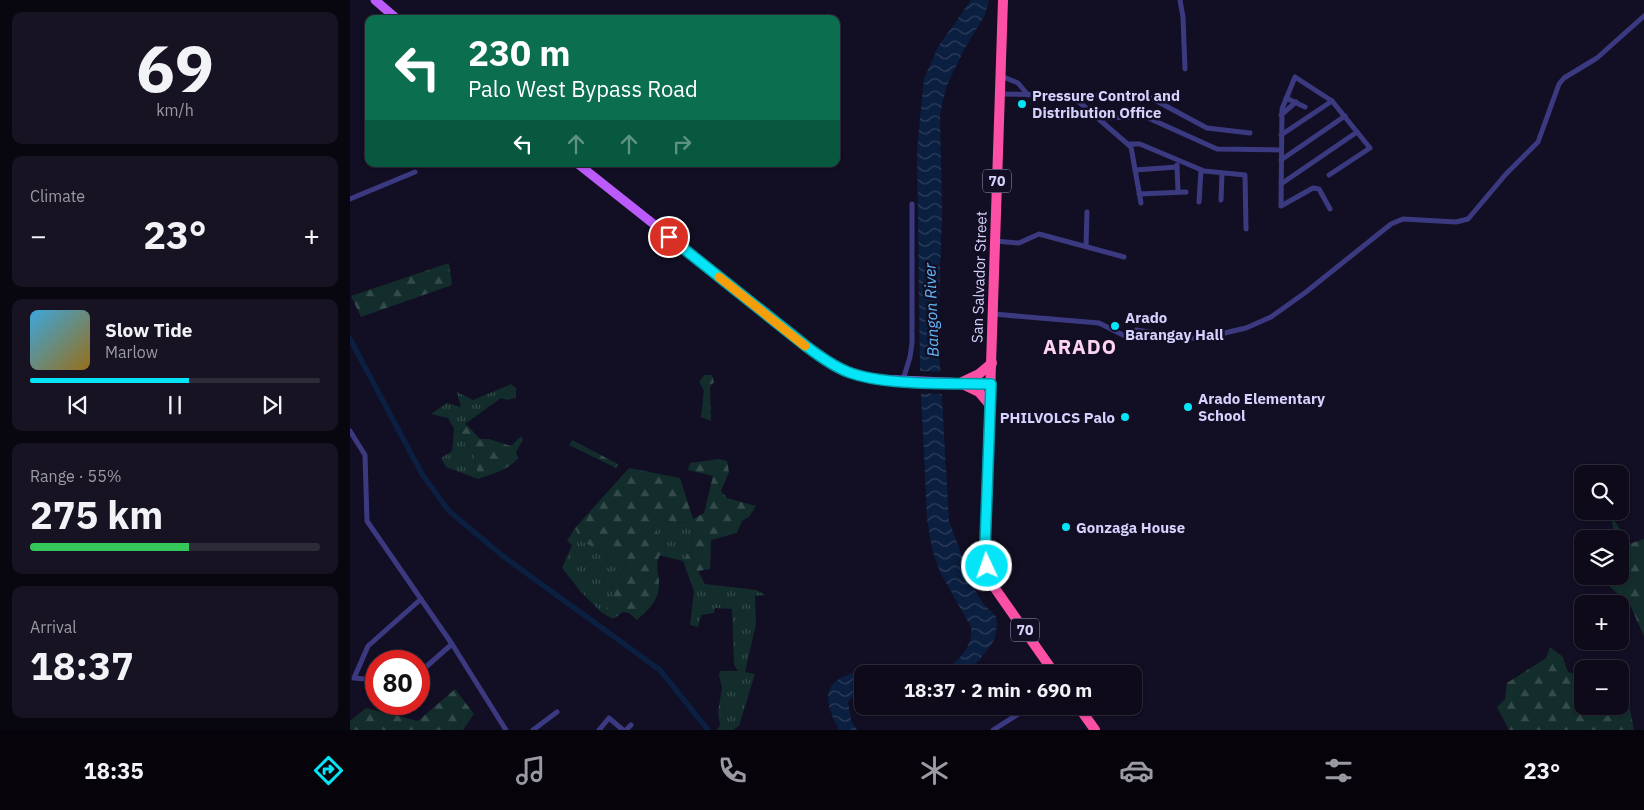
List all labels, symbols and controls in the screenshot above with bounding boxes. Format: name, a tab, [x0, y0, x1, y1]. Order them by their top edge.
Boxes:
text: 69	[136, 25, 214, 110]
text: 230 m	[468, 30, 571, 76]
icon: left	[385, 35, 450, 100]
text: Palo West Bypass Road	[468, 74, 698, 103]
place label: Pressure Control and Distribution Office	[1032, 86, 1180, 122]
marker: Pressure Control and Distribution Office	[1016, 98, 1028, 110]
text: km/h	[156, 100, 194, 120]
icon: left	[509, 130, 537, 158]
icon: ahead	[562, 130, 590, 158]
icon: ahead	[615, 130, 643, 158]
icon: right	[668, 130, 696, 158]
road number: 70	[983, 170, 1011, 192]
text: Climate	[30, 186, 85, 206]
text: 23°	[143, 210, 207, 259]
street label: San Salvador Street	[967, 211, 991, 343]
pin	[648, 216, 690, 258]
text: −	[30, 217, 47, 254]
text: +	[303, 217, 320, 254]
icon: arrive	[655, 223, 683, 251]
water label: Bangon River	[919, 262, 943, 357]
place label: Arado Barangay Hall	[1125, 308, 1224, 344]
text: Slow Tide	[105, 318, 192, 342]
marker: Arado Barangay Hall	[1109, 320, 1121, 332]
district label: ARADO	[1043, 333, 1117, 360]
text: Marlow	[105, 342, 158, 362]
place label: Arado Elementary School	[1198, 389, 1325, 425]
icon: previous	[64, 391, 92, 419]
icon: pause	[161, 391, 189, 419]
icon: next	[258, 391, 286, 419]
marker: Arado Elementary School	[1182, 401, 1194, 413]
place label: PHILVOLCS Palo	[1000, 408, 1115, 427]
marker: PHILVOLCS Palo	[1119, 411, 1131, 423]
map controls	[1574, 465, 1629, 715]
button: search	[1574, 465, 1629, 520]
text: Range · 55%	[30, 466, 122, 486]
text: 275 km	[30, 490, 163, 539]
place label: Gonzaga House	[1076, 518, 1185, 537]
marker: Gonzaga House	[1060, 521, 1072, 533]
button: layers	[1574, 530, 1629, 585]
position arrow	[960, 539, 1012, 591]
button: +	[1574, 595, 1629, 650]
text: Arrival	[30, 617, 77, 637]
road number: 70	[1011, 618, 1039, 642]
text: 18:37	[30, 641, 134, 690]
speed limit sign: 80	[365, 650, 430, 715]
button: −	[1574, 660, 1629, 715]
text: 18:37 · 2 min · 690 m	[904, 678, 1092, 702]
icon: directions	[311, 753, 346, 788]
icon: music	[513, 753, 548, 788]
icon: phone	[715, 753, 750, 788]
icon: climate	[917, 753, 952, 788]
icon: car	[1119, 753, 1154, 788]
icon: filters	[1321, 753, 1356, 788]
text: 18:35	[84, 756, 144, 785]
text: 23°	[1524, 756, 1560, 785]

